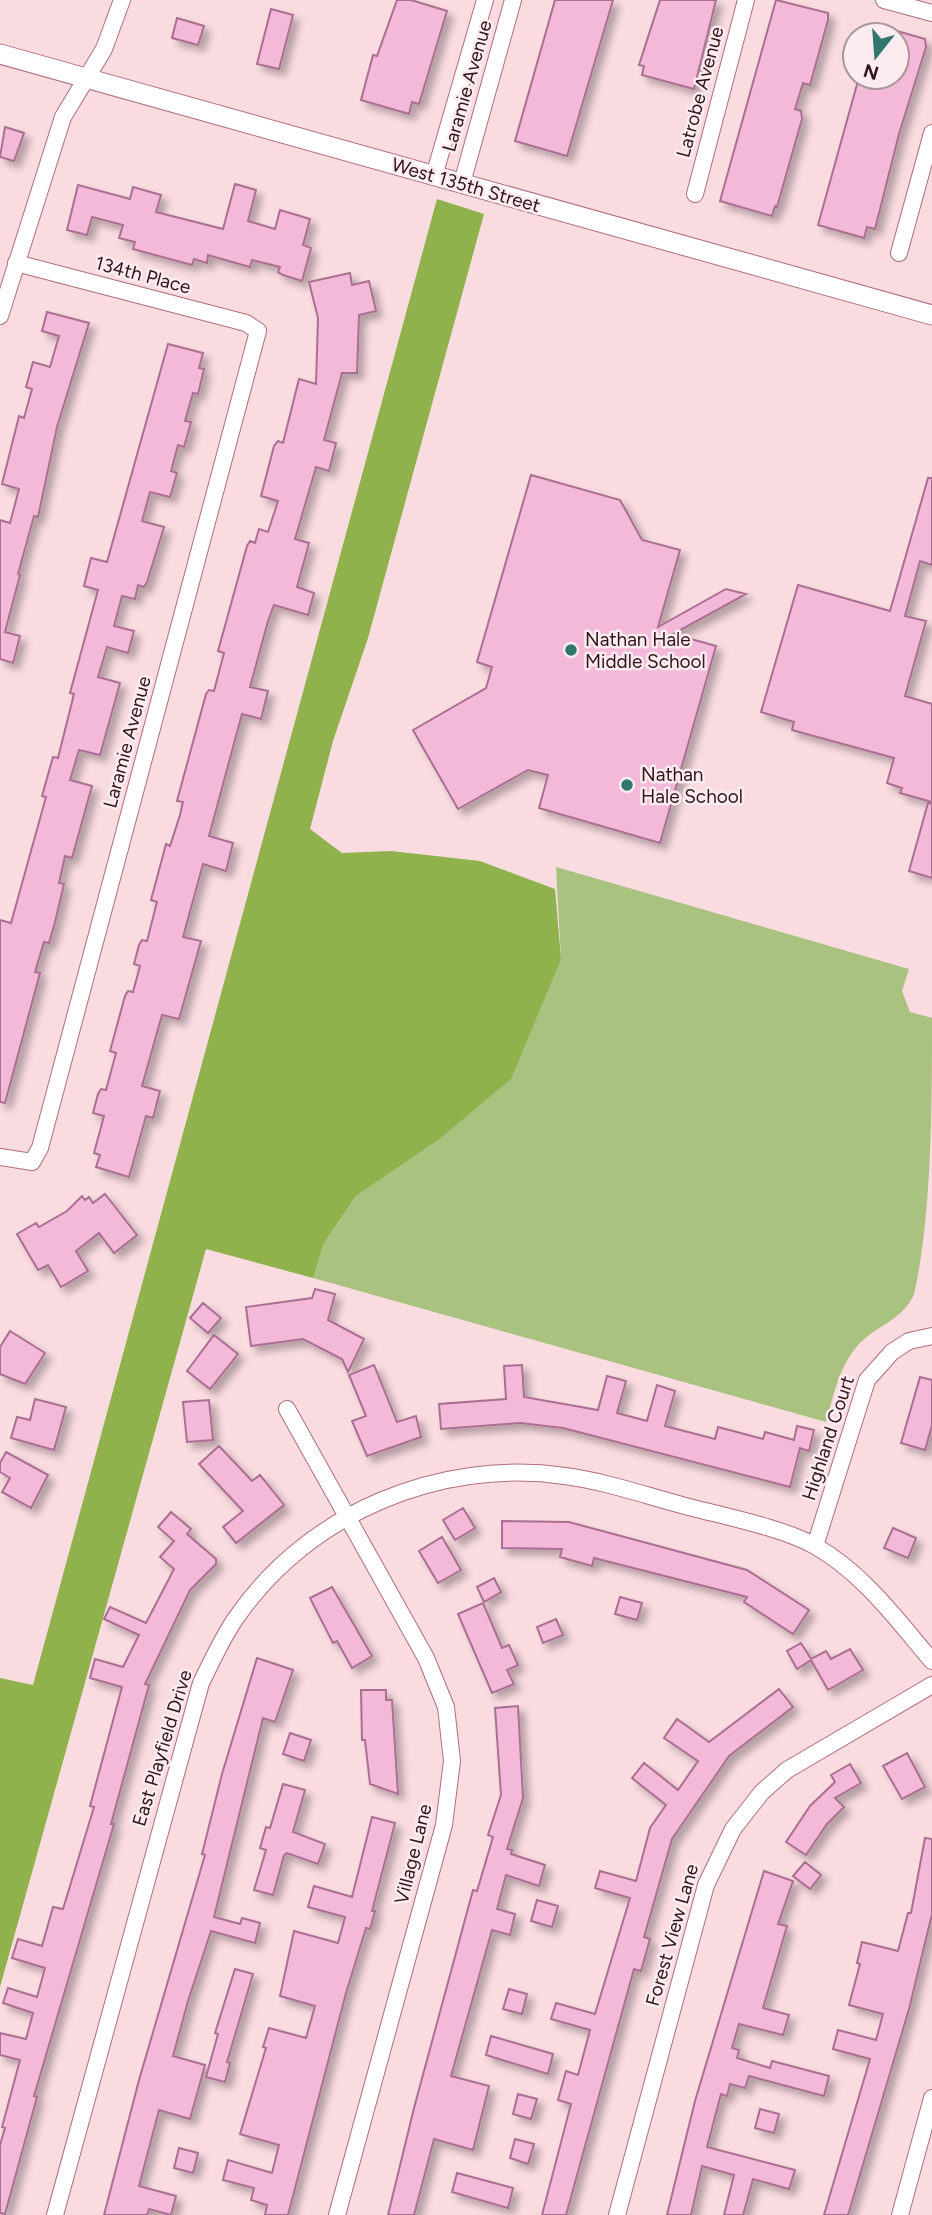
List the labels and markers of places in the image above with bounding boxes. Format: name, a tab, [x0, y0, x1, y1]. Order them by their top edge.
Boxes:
place label: Nathan Hale Middle School	[585, 628, 706, 673]
marker: Nathan Hale Middle School	[563, 642, 579, 658]
place label: Nathan Hale School	[641, 763, 743, 808]
marker: Nathan Hale School	[619, 777, 635, 793]

